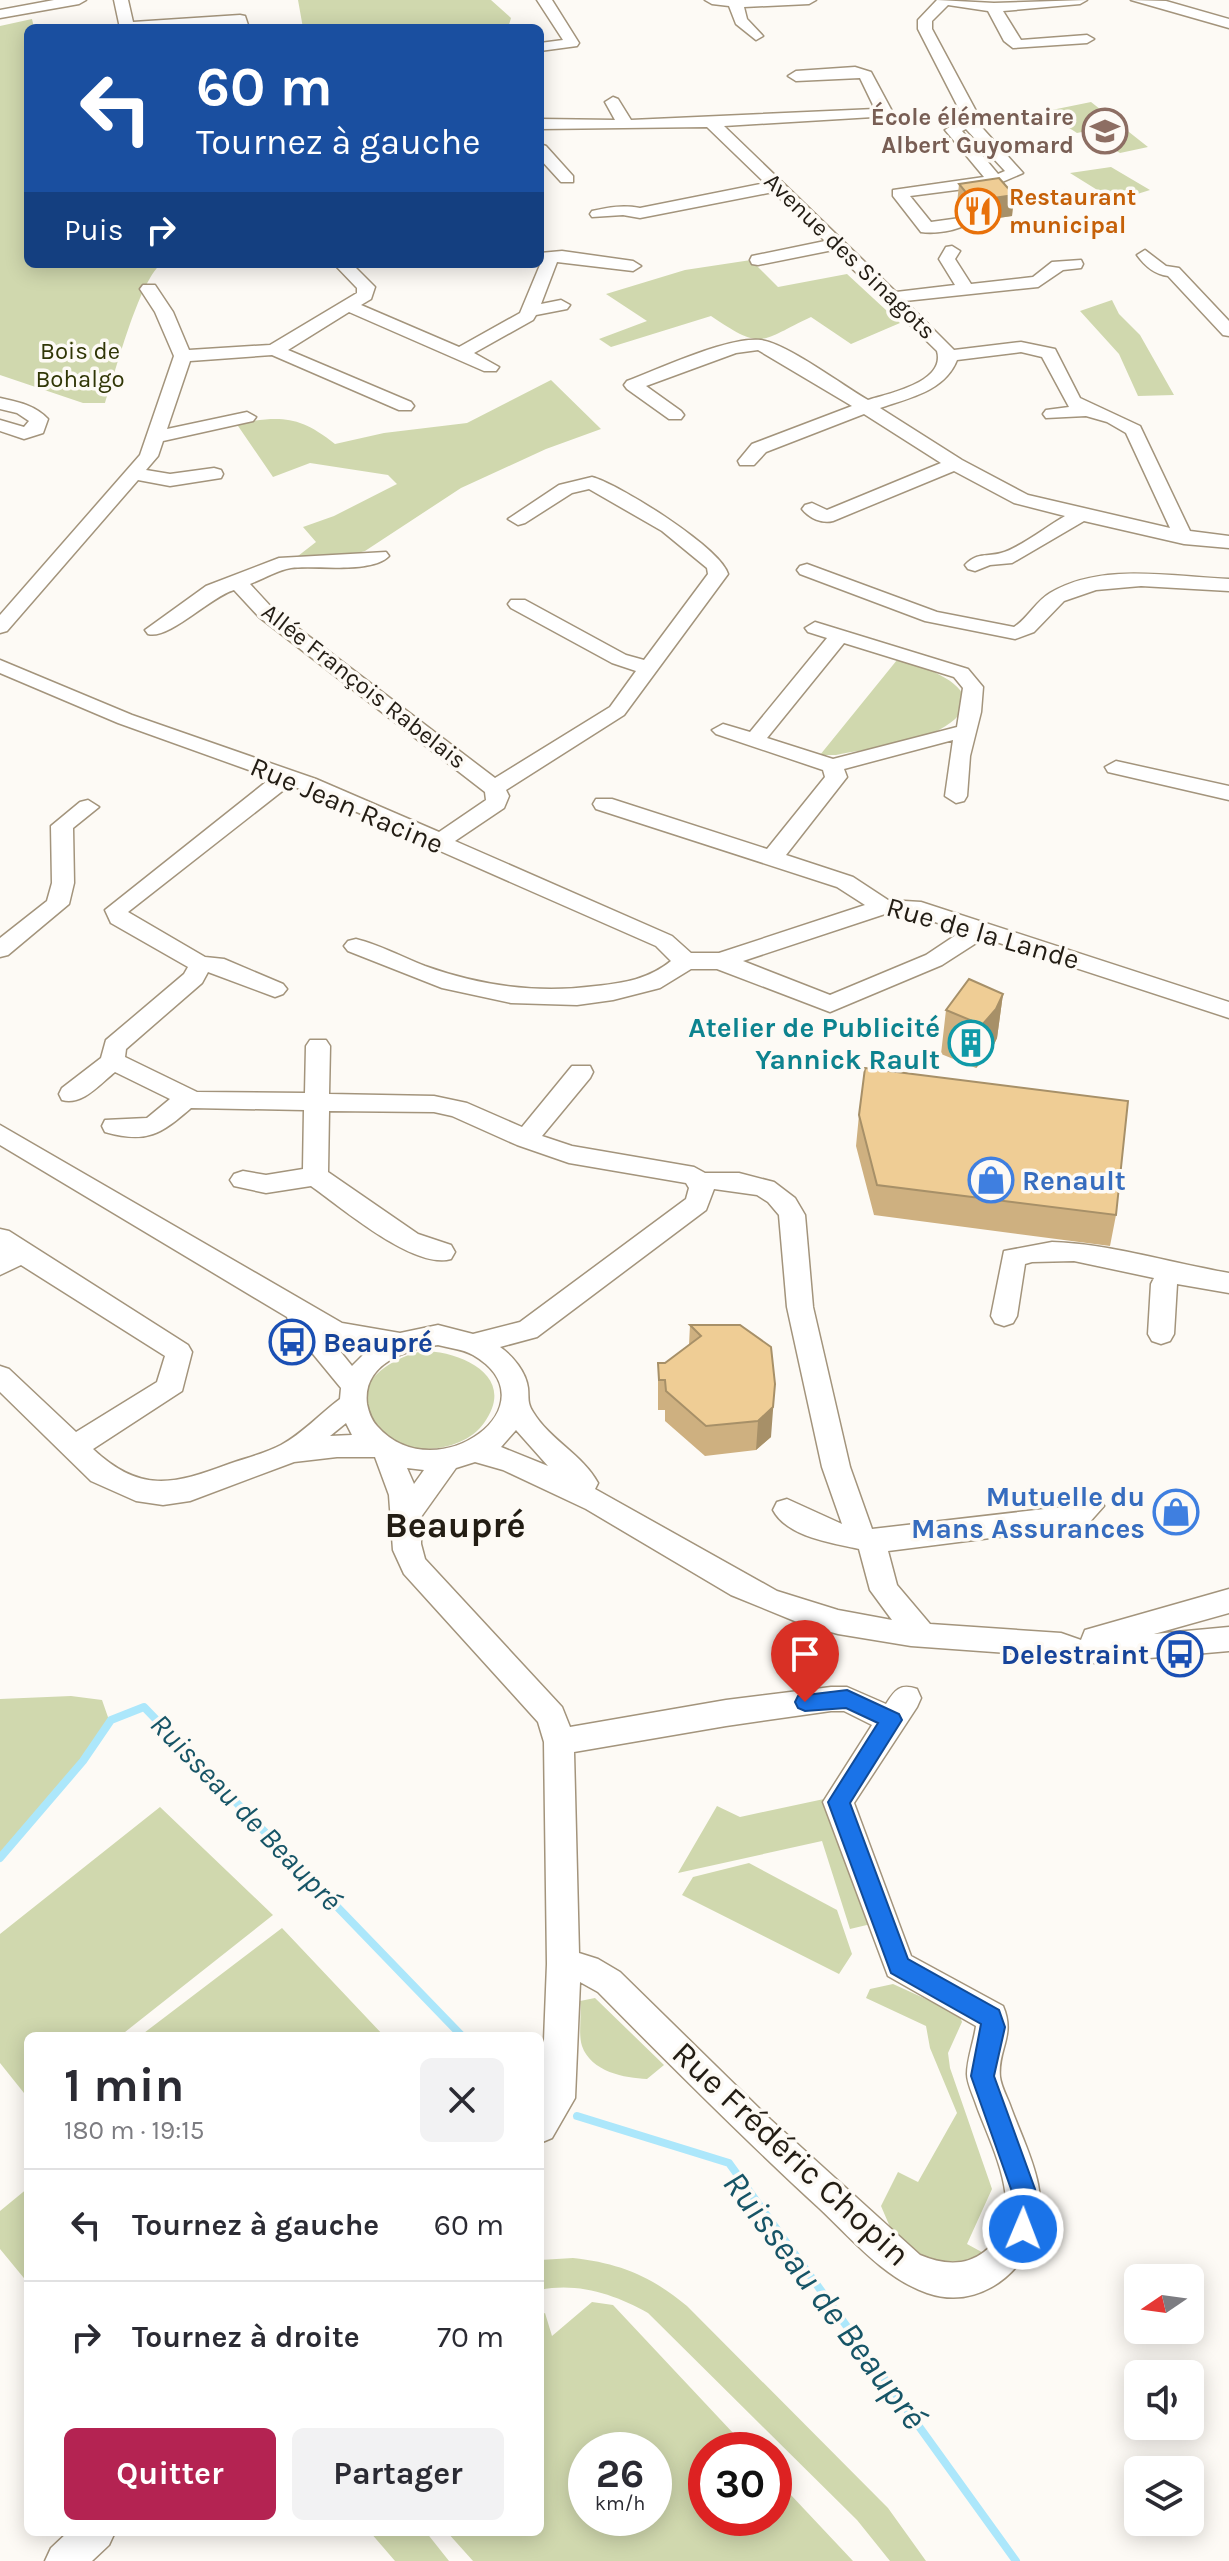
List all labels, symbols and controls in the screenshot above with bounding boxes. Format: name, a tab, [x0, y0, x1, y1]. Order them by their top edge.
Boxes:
text: 60 m	[196, 54, 333, 119]
icon: left	[64, 56, 168, 160]
place label: École élémentaire Albert Guyomard	[871, 101, 1074, 159]
school or university icon: École élémentaire Albert Guyomard	[1081, 107, 1129, 155]
text: Tournez à gauche	[196, 121, 481, 163]
street label: Avenue des Sinagots	[759, 167, 941, 345]
place label: Restaurant municipal	[1009, 183, 1136, 239]
restaurant icon: Restaurant municipal	[954, 187, 1002, 235]
icon: right	[139, 208, 183, 252]
text: Puis	[64, 212, 123, 248]
park label: Bois de Bohalgo	[35, 337, 125, 393]
street label: Allée François Rabelais	[256, 598, 472, 774]
street label: Rue Jean Racine	[246, 749, 448, 861]
street label: Rue de la Lande	[883, 890, 1083, 976]
place label: Atelier de Publicité Yannick Rault	[688, 1011, 940, 1076]
building icon: Atelier de Publicité Yannick Rault	[947, 1019, 995, 1067]
shop icon: Renault	[967, 1156, 1015, 1204]
place label: Renault	[1022, 1164, 1126, 1197]
bus stop icon: Beaupré	[268, 1318, 316, 1366]
place label: Beaupré	[323, 1326, 433, 1359]
place label: Mutuelle du Mans Assurances	[911, 1480, 1145, 1545]
shop icon: Mutuelle du Mans Assurances	[1152, 1488, 1200, 1536]
district label: Beaupré	[384, 1504, 526, 1546]
pin	[771, 1620, 839, 1702]
bus stop icon: Delestraint	[1156, 1630, 1204, 1678]
icon: arrive	[783, 1632, 827, 1676]
place label: Delestraint	[1001, 1638, 1149, 1671]
water label: Ruisseau de Beaupré	[143, 1706, 349, 1918]
street label: Rue Frédéric Chopin	[664, 2033, 918, 2275]
text: 1 min	[64, 2057, 184, 2113]
button: close	[420, 2058, 504, 2142]
text: 180 m · 19:15	[64, 2115, 204, 2146]
water label: Ruisseau de Beaupré	[714, 2163, 936, 2437]
position arrow	[981, 2187, 1065, 2271]
icon: left	[64, 2203, 108, 2247]
text: Tournez à gauche	[132, 2207, 379, 2243]
text: 60 m	[434, 2207, 504, 2243]
north arrow	[1124, 2264, 1204, 2344]
map controls	[1124, 2264, 1204, 2536]
icon: right	[64, 2315, 108, 2359]
text: Tournez à droite	[132, 2319, 360, 2355]
text: 70 m	[437, 2319, 504, 2355]
button: sound	[1124, 2360, 1204, 2440]
button: Quitter	[64, 2428, 276, 2520]
button: Partager	[292, 2428, 504, 2520]
speed limit sign: 30	[688, 2432, 792, 2536]
text: 26	[596, 2450, 644, 2497]
button: layers	[1124, 2456, 1204, 2536]
text: km/h	[595, 2492, 645, 2515]

